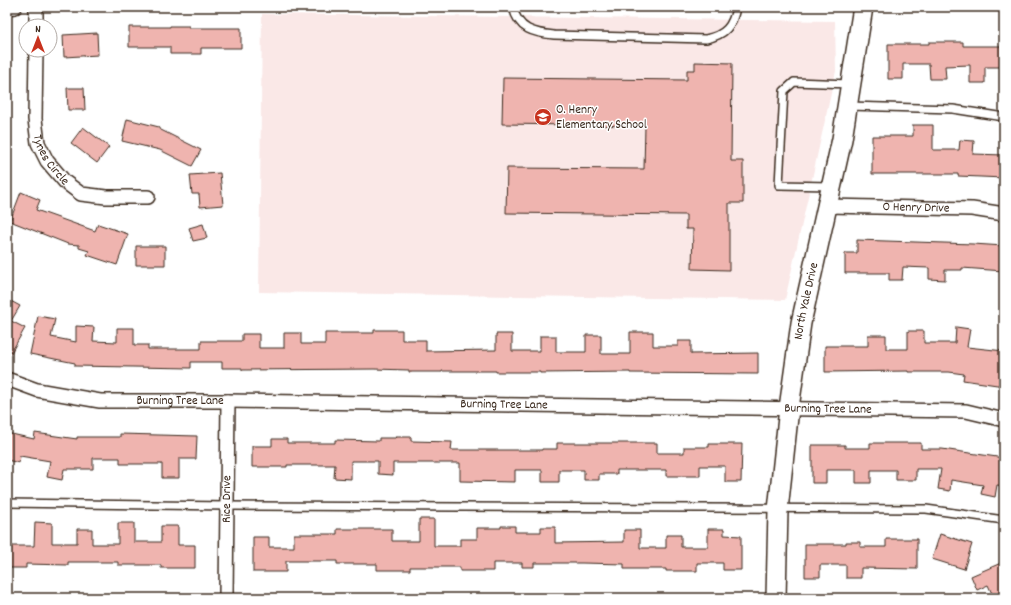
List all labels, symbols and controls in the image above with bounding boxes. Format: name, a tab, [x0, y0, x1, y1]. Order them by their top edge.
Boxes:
north arrow	[18, 18, 58, 58]
text: N	[35, 22, 41, 38]
place label: O. Henry Elementary School	[556, 101, 647, 135]
school or university icon: O. Henry Elementary School	[533, 107, 553, 127]
street label: Tynes Circle	[28, 133, 74, 190]
street label: O Henry Drive	[882, 198, 950, 218]
street label: North Yale Drive	[789, 260, 824, 341]
street label: Burning Tree Lane	[136, 392, 224, 411]
street label: Burning Tree Lane	[460, 395, 548, 415]
street label: Burning Tree Lane	[784, 399, 872, 419]
street label: Rice Drive	[217, 475, 237, 523]

